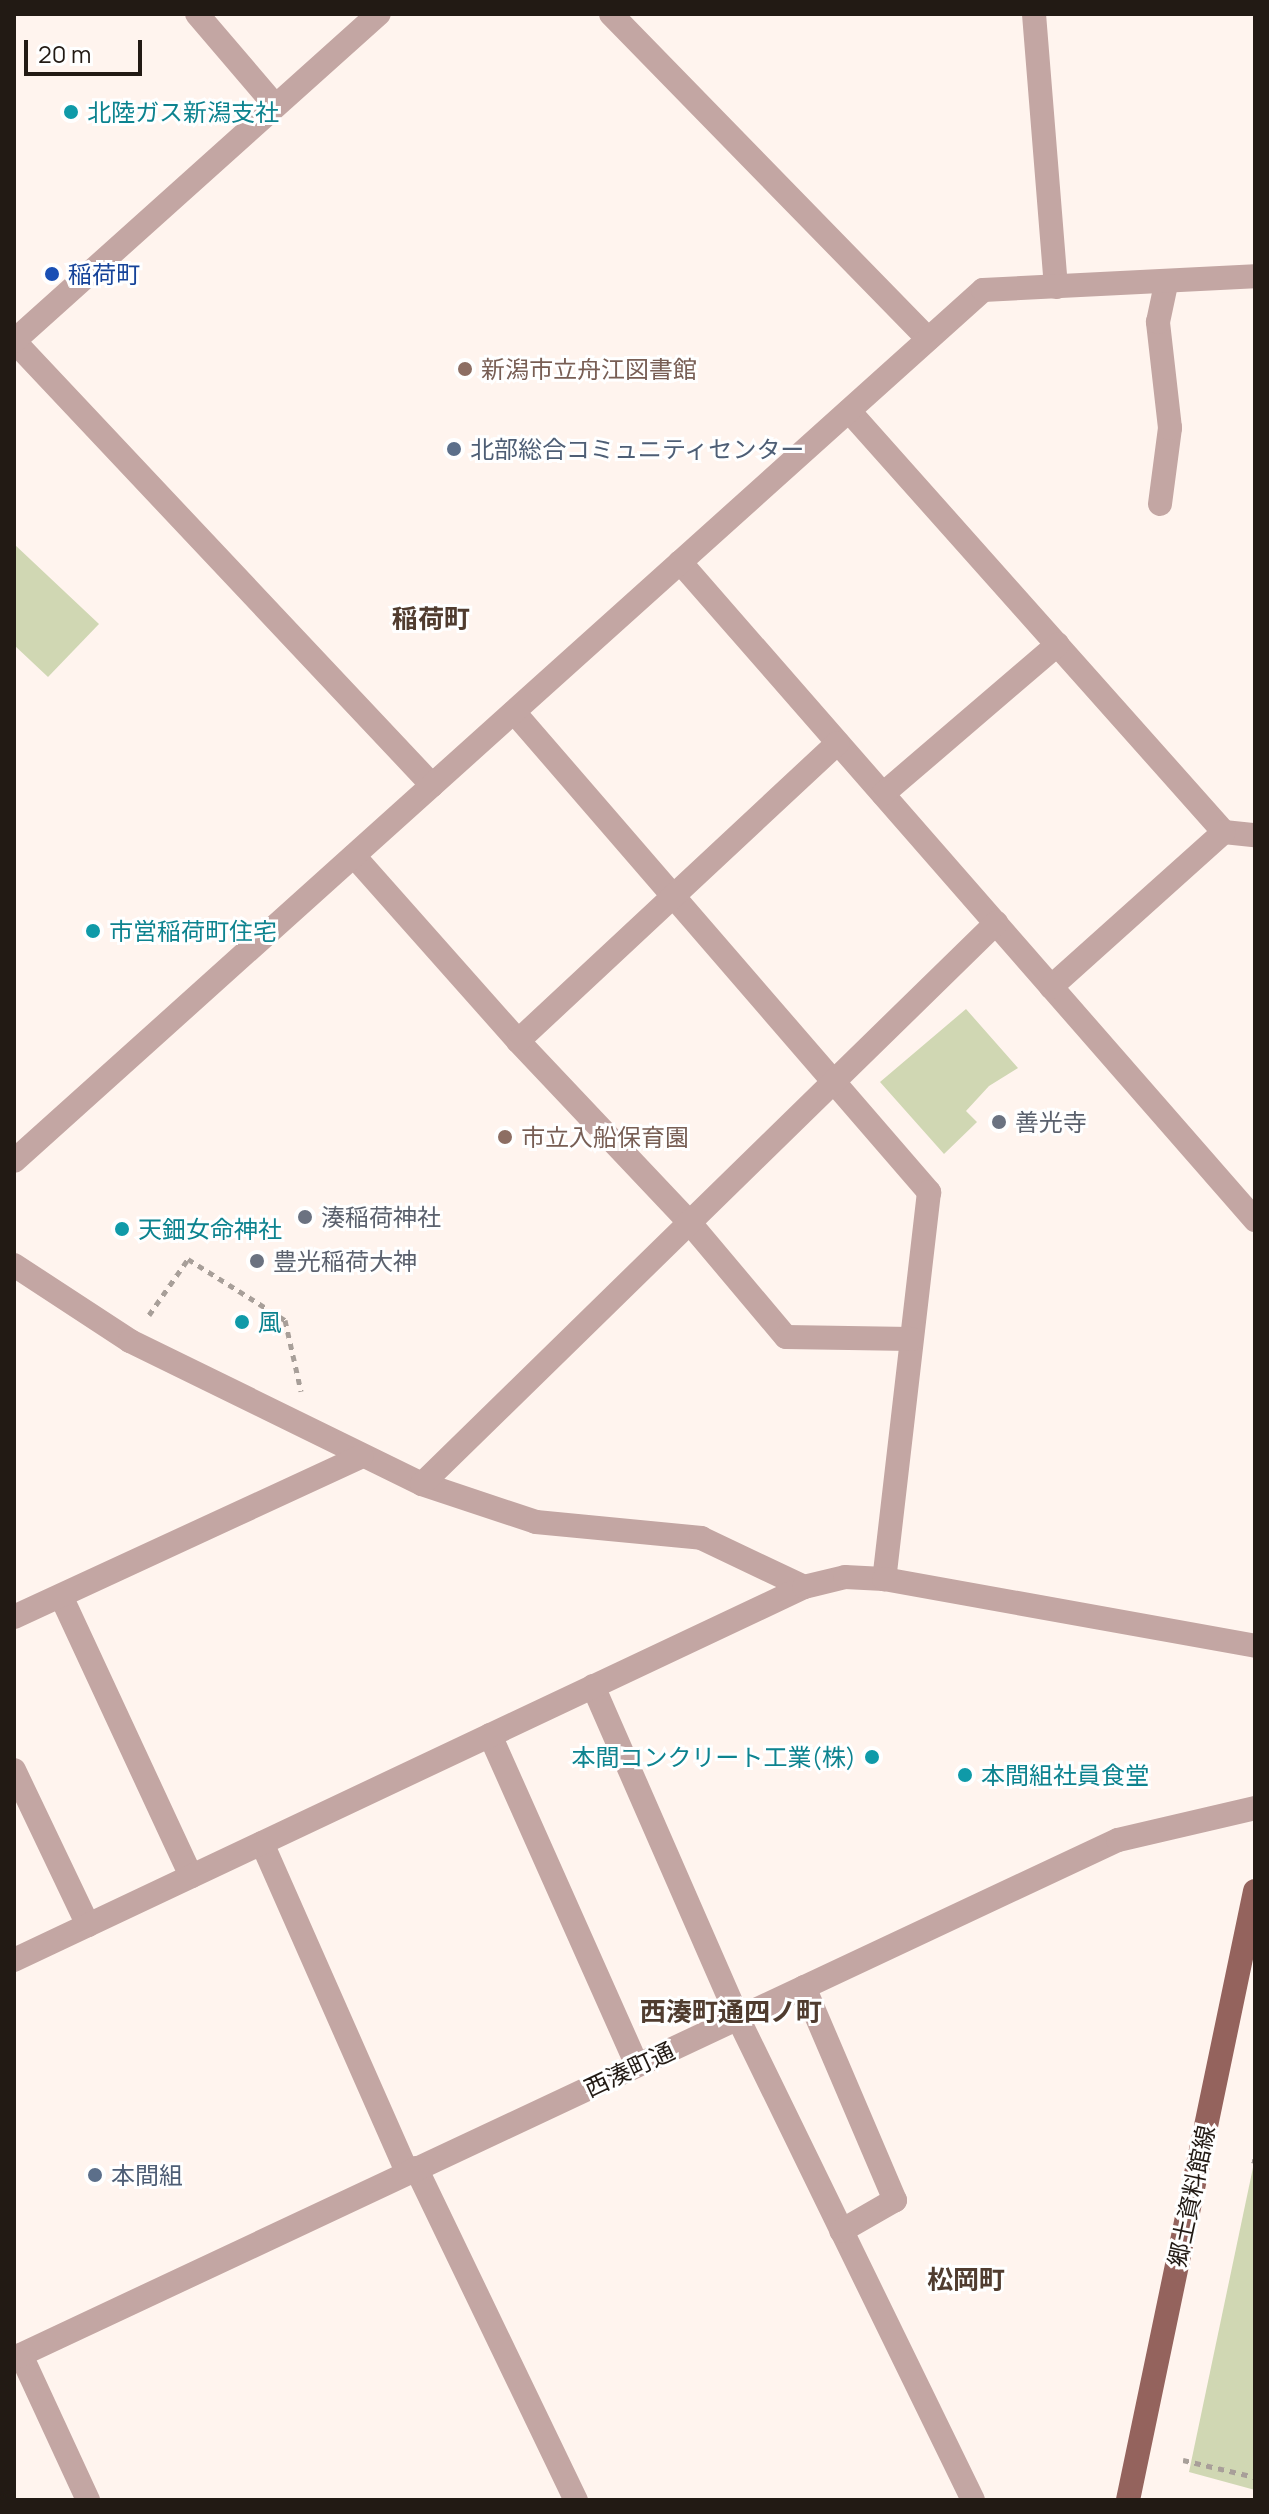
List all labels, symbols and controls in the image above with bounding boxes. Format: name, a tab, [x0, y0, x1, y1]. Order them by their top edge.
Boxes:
scale bar	[28, 24, 146, 74]
text: 20 m	[38, 37, 91, 70]
place label: 北陸ガス新潟支社	[87, 98, 279, 126]
marker: 北陸ガス新潟支社	[62, 103, 80, 121]
place label: 稲荷町	[68, 260, 140, 288]
marker: 稲荷町	[43, 265, 61, 283]
place label: 新潟市立舟江図書館	[481, 355, 697, 383]
marker: 新潟市立舟江図書館	[456, 360, 474, 378]
place label: 北部総合コミュニティセンター	[470, 435, 806, 463]
marker: 北部総合コミュニティセンター	[445, 440, 463, 458]
district label: 稲荷町	[392, 603, 470, 635]
place label: 市営稲荷町住宅	[109, 917, 277, 945]
marker: 市営稲荷町住宅	[84, 922, 102, 940]
place label: 善光寺	[1015, 1108, 1087, 1136]
marker: 善光寺	[990, 1113, 1008, 1131]
place label: 市立入船保育園	[521, 1123, 689, 1151]
marker: 市立入船保育園	[496, 1128, 514, 1146]
place label: 湊稲荷神社	[321, 1203, 441, 1231]
marker: 湊稲荷神社	[296, 1208, 314, 1226]
place label: 天鈿女命神社	[138, 1215, 282, 1243]
marker: 天鈿女命神社	[113, 1220, 131, 1238]
place label: 豊光稲荷大神	[273, 1247, 417, 1275]
marker: 豊光稲荷大神	[248, 1252, 266, 1270]
place label: 風	[258, 1308, 282, 1336]
marker: 風	[233, 1313, 251, 1331]
place label: 本間コンクリート工業(株)	[572, 1743, 856, 1771]
marker: 本間コンクリート工業(株)	[863, 1748, 881, 1766]
place label: 本間組社員食堂	[981, 1761, 1149, 1789]
marker: 本間組社員食堂	[956, 1766, 974, 1784]
district label: 西湊町通四ノ町	[640, 1996, 822, 2028]
street label: 西湊町通	[579, 2036, 679, 2102]
street label: 郷土資料館線	[1162, 2123, 1220, 2269]
place label: 本間組	[111, 2161, 183, 2189]
marker: 本間組	[86, 2166, 104, 2184]
district label: 松岡町	[927, 2264, 1005, 2296]

